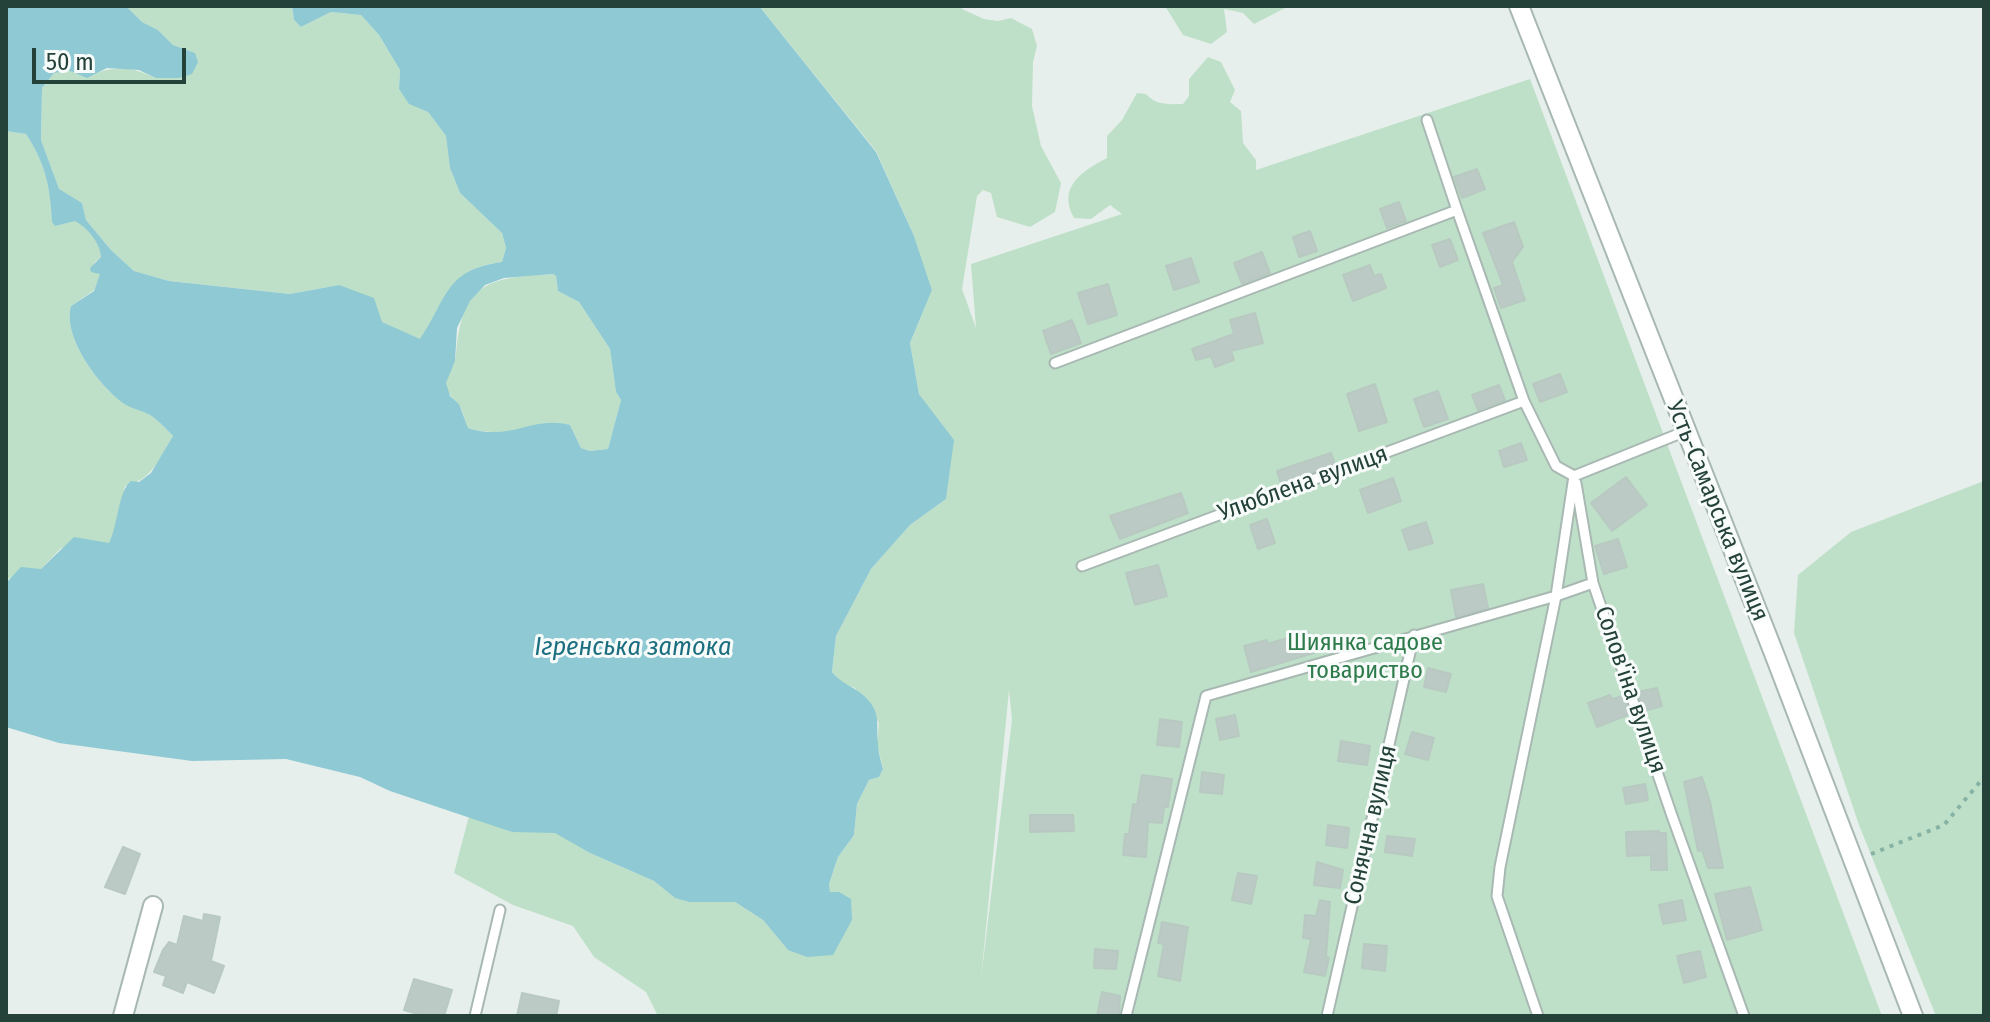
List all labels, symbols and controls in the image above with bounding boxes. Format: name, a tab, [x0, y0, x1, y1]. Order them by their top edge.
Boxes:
scale bar	[36, 32, 190, 82]
text: 50 m	[46, 48, 94, 76]
street label: Усть-Самарська вулиця	[1660, 397, 1774, 625]
street label: Улюблена вулиця	[1214, 440, 1392, 528]
street label: Солов'їна вулиця	[1588, 603, 1672, 777]
park label: Шиянка садове товариство	[1287, 629, 1443, 685]
water label: Ігренська затока	[535, 632, 731, 664]
street label: Сонячна вулиця	[1339, 742, 1403, 908]

